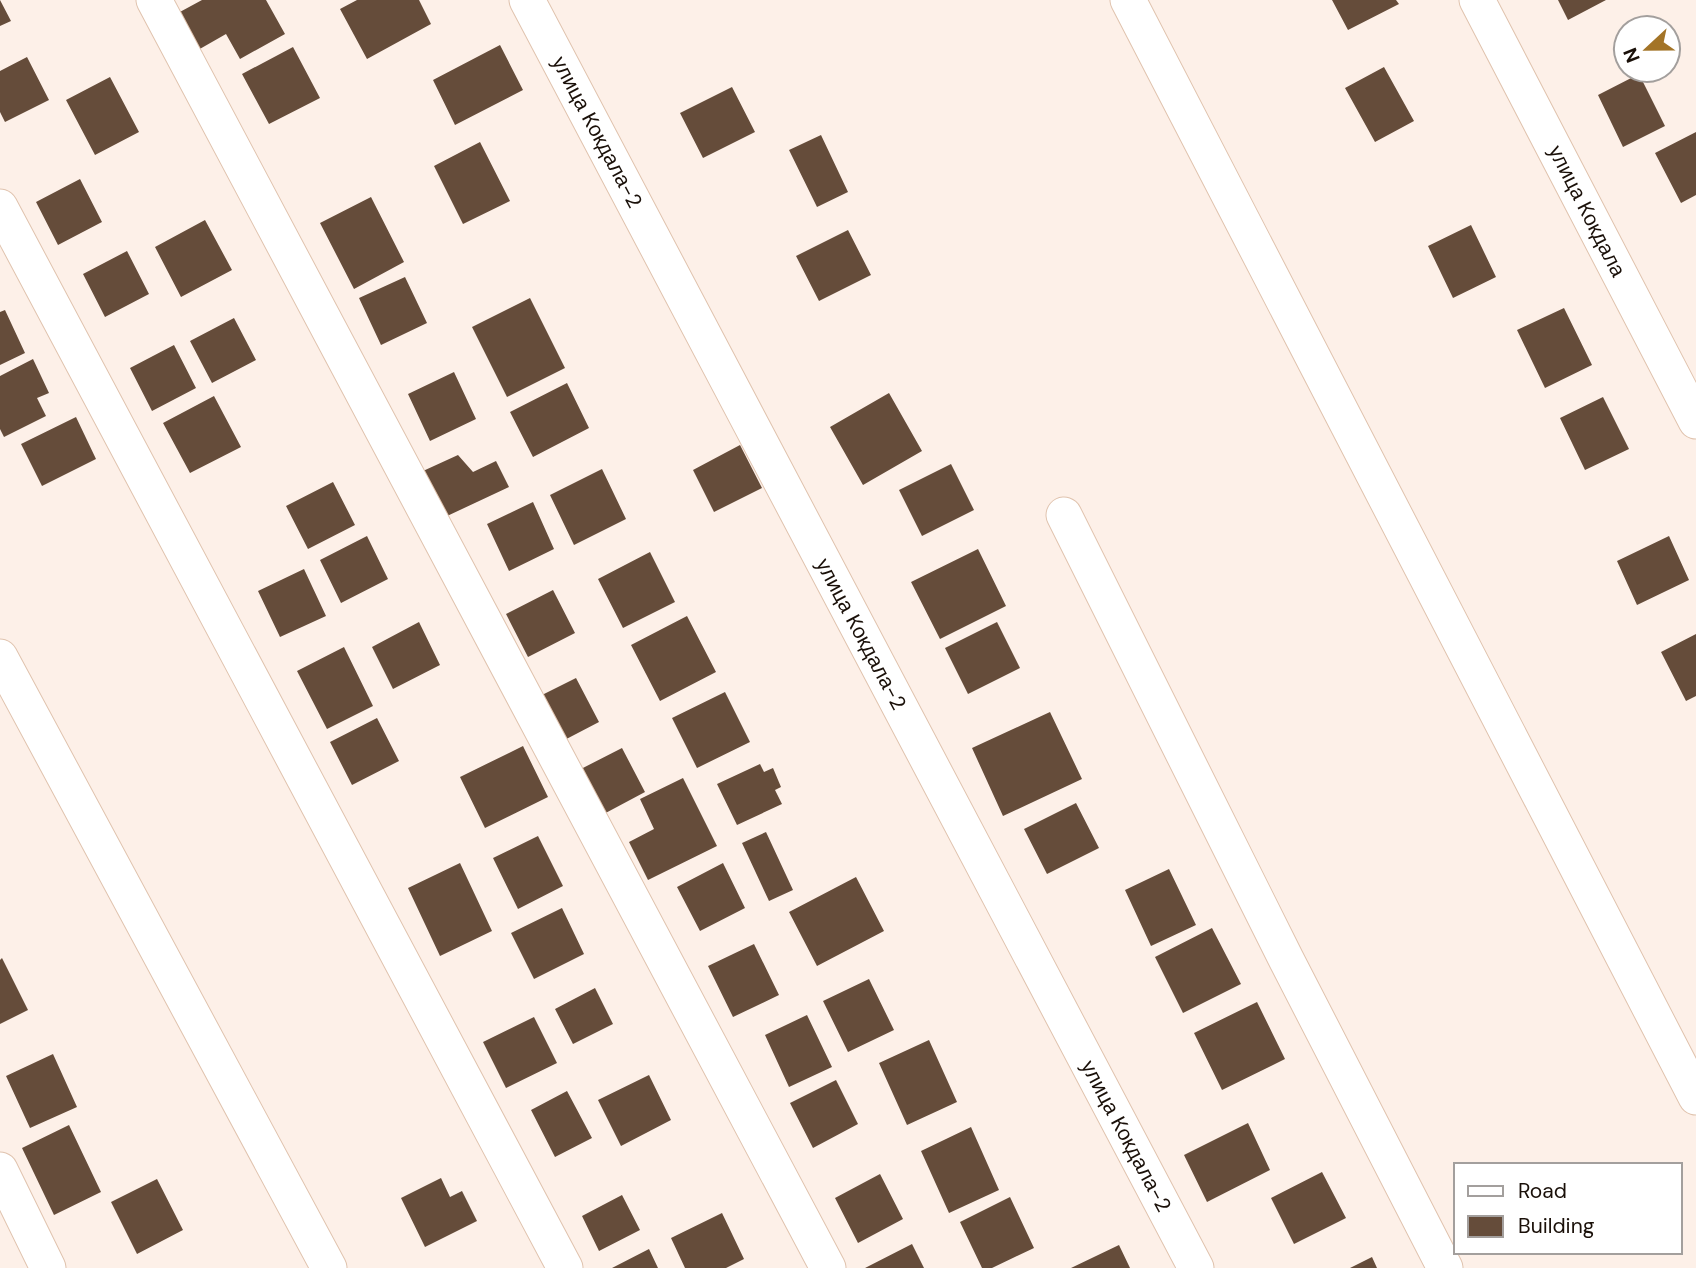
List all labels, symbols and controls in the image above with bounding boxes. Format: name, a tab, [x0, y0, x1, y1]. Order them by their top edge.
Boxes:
north arrow	[1612, 14, 1682, 84]
text: N	[1618, 44, 1646, 66]
street label: улица Кокдала-2	[545, 51, 649, 213]
street label: улица Кокдала	[1542, 140, 1632, 282]
street label: улица Кокдала-2	[809, 553, 913, 715]
street label: улица Кокдала-2	[1074, 1055, 1178, 1217]
legend	[1454, 1163, 1682, 1254]
text: Road	[1518, 1177, 1567, 1205]
text: Building	[1518, 1212, 1595, 1240]

